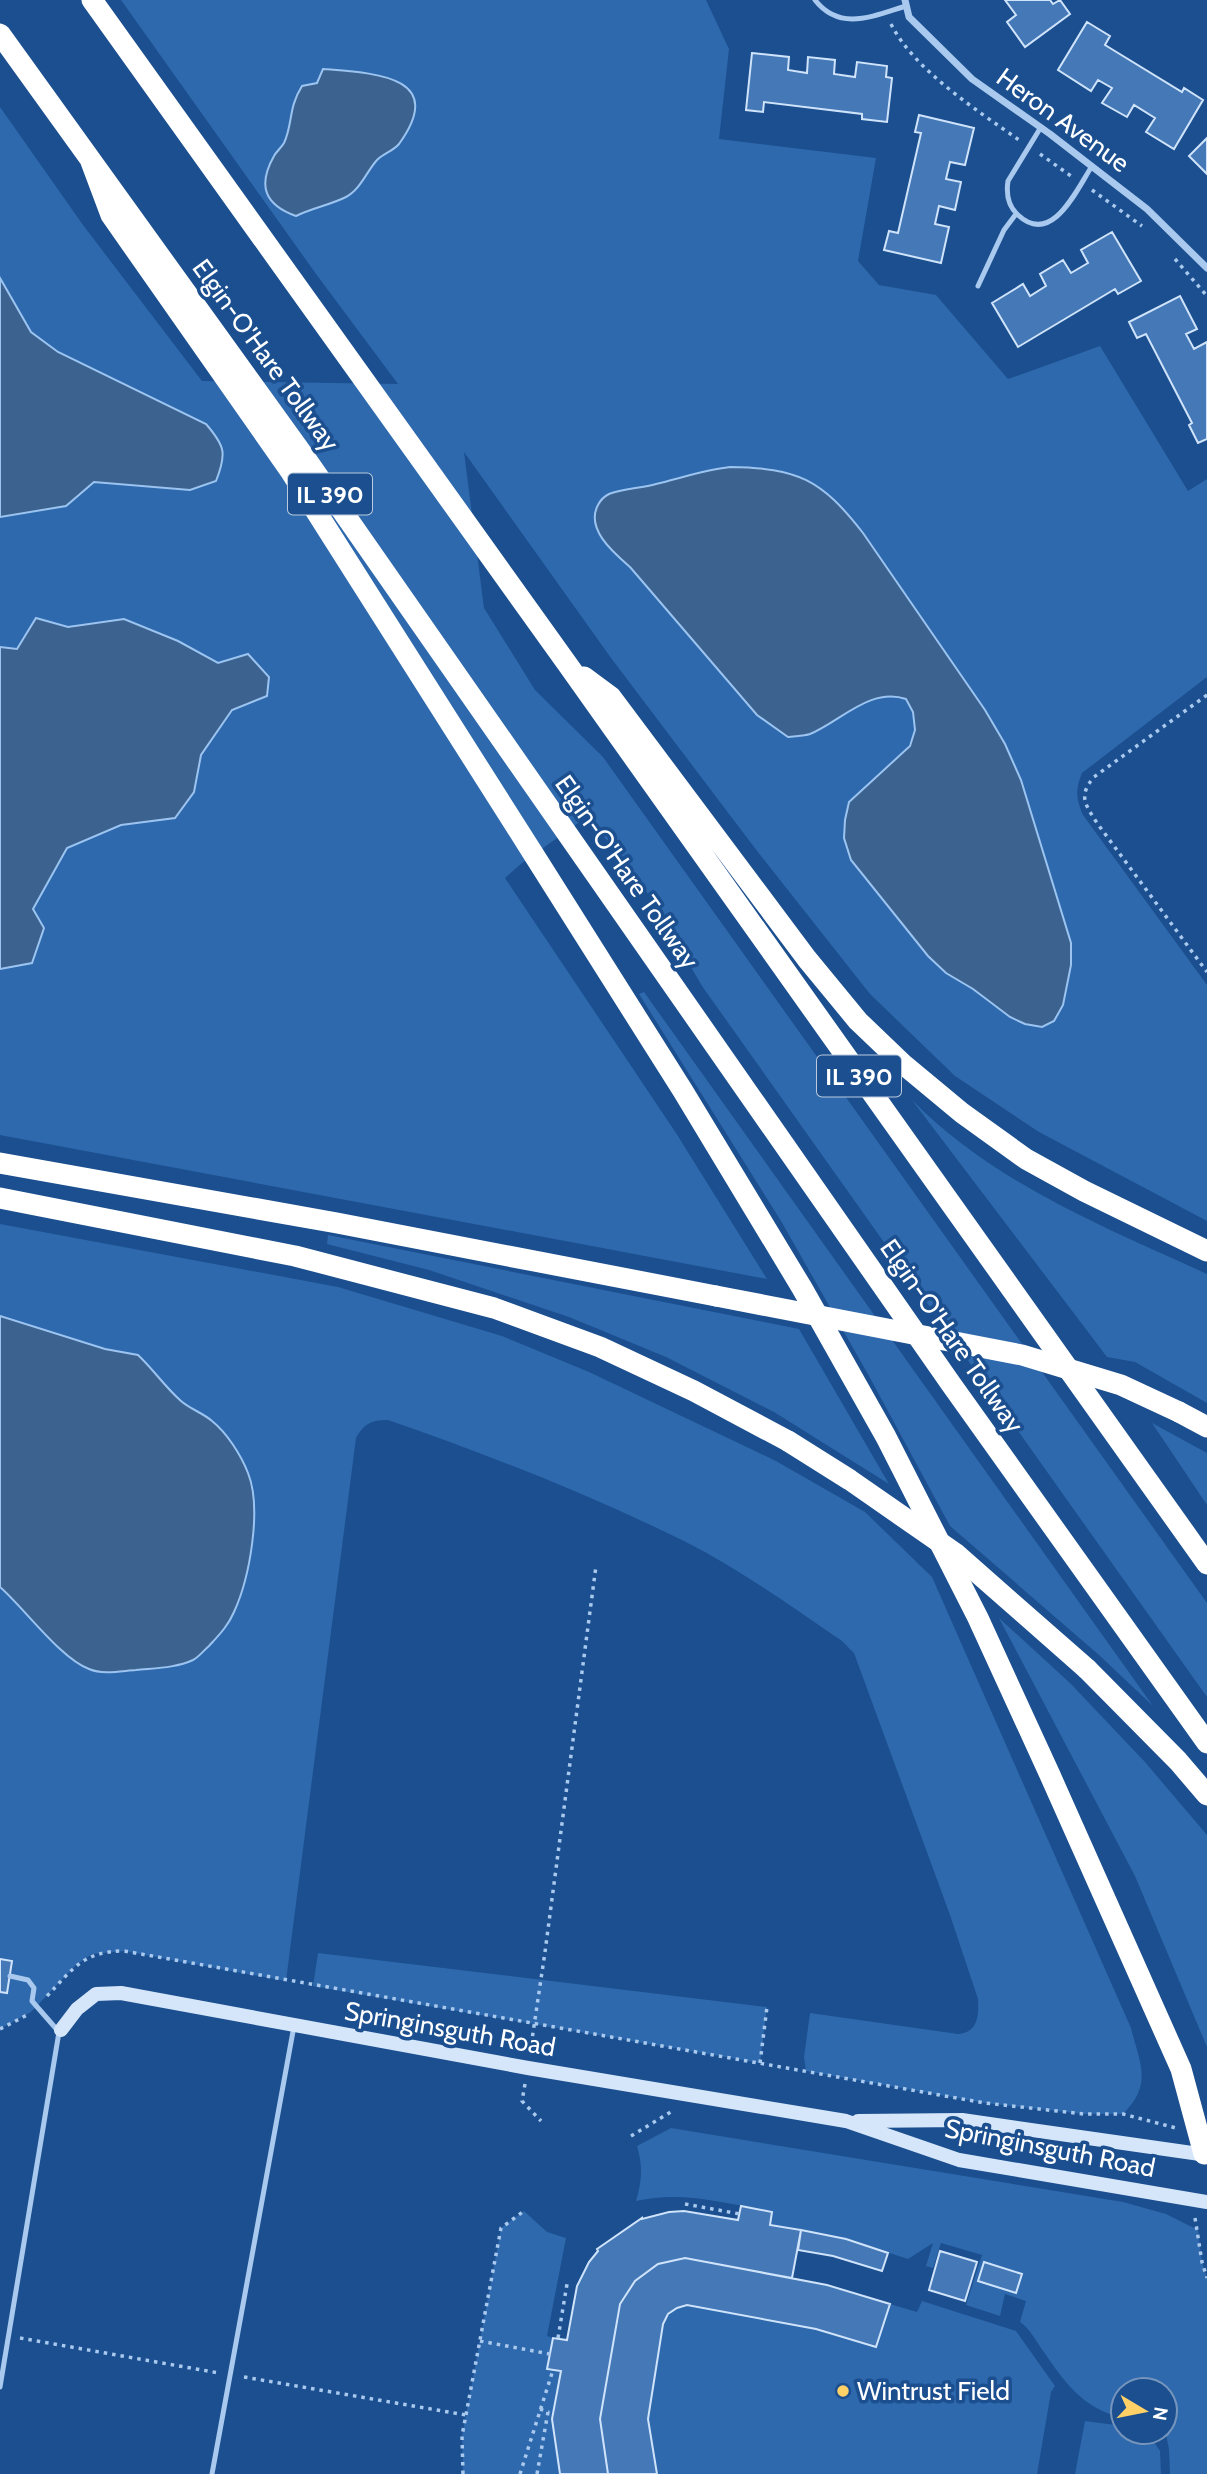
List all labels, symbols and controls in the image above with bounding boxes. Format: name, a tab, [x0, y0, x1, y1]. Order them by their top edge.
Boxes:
street label: Heron Avenue	[990, 61, 1136, 179]
street label: Elgin-O'Hare Tollway	[186, 253, 346, 457]
road number: IL 390	[288, 474, 372, 514]
street label: Elgin-O'Hare Tollway	[548, 769, 706, 975]
road number: IL 390	[817, 1056, 901, 1096]
street label: Elgin-O'Hare Tollway	[873, 1233, 1031, 1439]
street label: Springinsguth Road	[342, 1995, 558, 2063]
street label: Springinsguth Road	[942, 2112, 1158, 2184]
place label: Wintrust Field	[857, 2375, 1010, 2407]
north arrow	[1109, 2376, 1179, 2446]
marker: Wintrust Field	[835, 2383, 851, 2399]
text: N	[1148, 2405, 1173, 2422]

